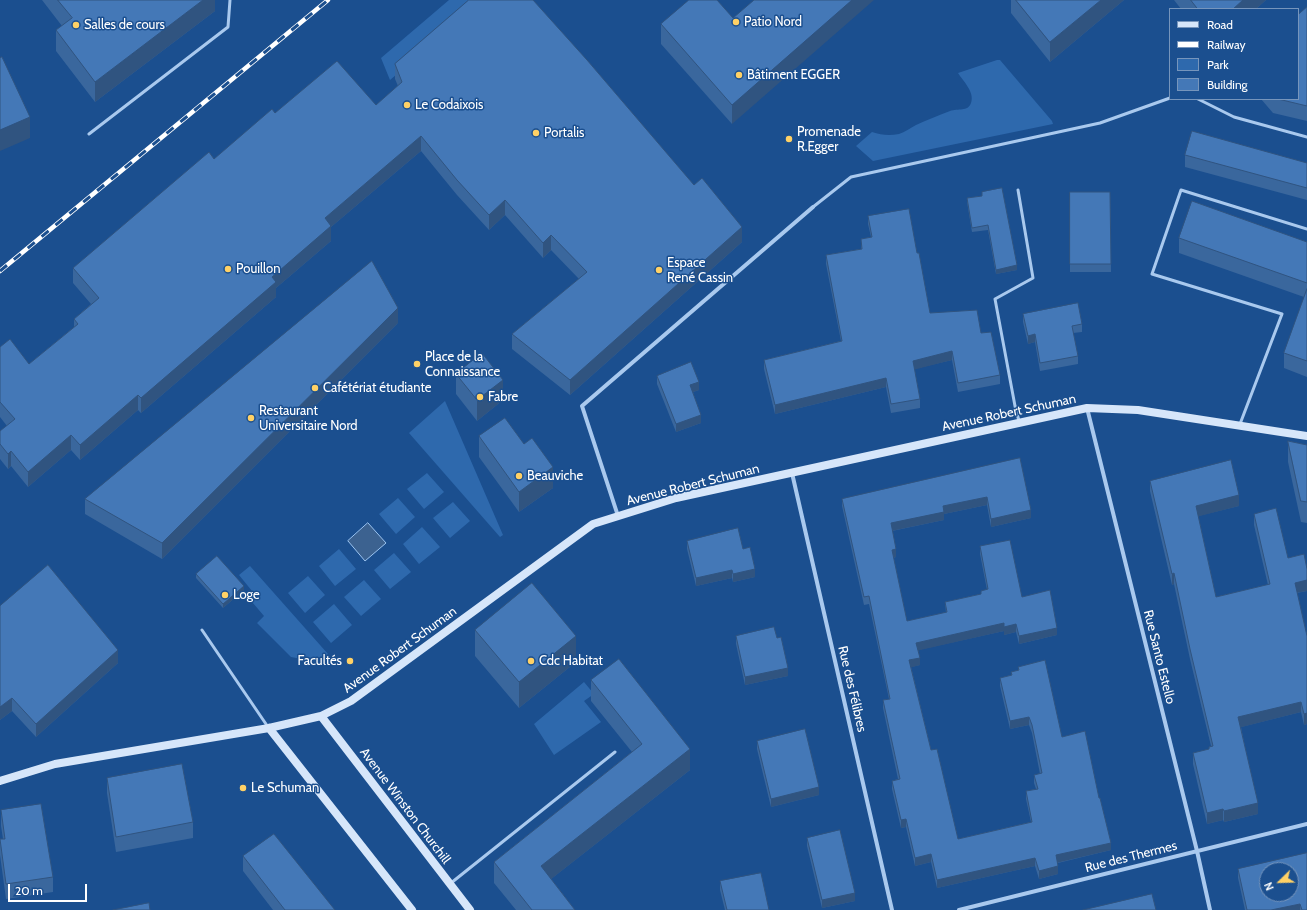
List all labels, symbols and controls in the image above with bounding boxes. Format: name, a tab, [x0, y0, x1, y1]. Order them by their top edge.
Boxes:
legend	[1169, 8, 1299, 100]
place label: Patio Nord	[744, 14, 802, 30]
place label: Salles de cours	[84, 17, 165, 33]
marker: Patio Nord	[731, 17, 741, 27]
text: Road	[1207, 17, 1233, 32]
marker: Salles de cours	[71, 20, 81, 30]
text: Railway	[1207, 37, 1245, 52]
text: Park	[1207, 57, 1229, 72]
place label: Bâtiment EGGER	[747, 67, 840, 83]
marker: Bâtiment EGGER	[734, 70, 744, 80]
text: Building	[1207, 77, 1248, 92]
place label: Le Codaixois	[415, 97, 483, 113]
marker: Le Codaixois	[402, 100, 412, 110]
place label: Promenade R.Egger	[797, 124, 861, 155]
place label: Portalis	[544, 125, 584, 141]
marker: Portalis	[531, 128, 541, 138]
marker: Promenade R.Egger	[784, 134, 794, 144]
place label: Espace René Cassin	[667, 255, 733, 286]
place label: Pouillon	[236, 261, 280, 277]
marker: Pouillon	[223, 264, 233, 274]
marker: Espace René Cassin	[654, 265, 664, 275]
place label: Place de la Connaissance	[425, 349, 500, 380]
marker: Place de la Connaissance	[412, 359, 422, 369]
place label: Cafétériat étudiante	[323, 380, 431, 396]
marker: Cafétériat étudiante	[310, 383, 320, 393]
place label: Fabre	[488, 389, 518, 405]
street label: Avenue Robert Schuman	[941, 391, 1077, 435]
marker: Fabre	[475, 392, 485, 402]
place label: Restaurant Universitaire Nord	[259, 403, 358, 434]
marker: Restaurant Universitaire Nord	[246, 413, 256, 423]
street label: Avenue Robert Schuman	[625, 461, 761, 509]
place label: Beauviche	[527, 468, 583, 484]
marker: Beauviche	[514, 471, 524, 481]
place label: Loge	[233, 587, 260, 603]
marker: Loge	[220, 590, 230, 600]
street label: Avenue Robert Schuman	[340, 604, 460, 696]
street label: Rue Santo Estello	[1140, 608, 1178, 706]
street label: Rue des Félibres	[834, 644, 870, 734]
place label: Facultés	[298, 653, 342, 669]
place label: Cdc Habitat	[539, 653, 603, 669]
marker: Facultés	[345, 656, 355, 666]
marker: Cdc Habitat	[526, 656, 536, 666]
street label: Avenue Winston Churchill	[356, 745, 454, 867]
place label: Le Schuman	[251, 780, 319, 796]
marker: Le Schuman	[238, 783, 248, 793]
street label: Rue des Thermes	[1083, 838, 1179, 876]
north arrow	[1259, 862, 1299, 902]
scale bar	[10, 876, 89, 902]
text: N	[1261, 880, 1277, 893]
text: 20 m	[15, 883, 43, 898]

